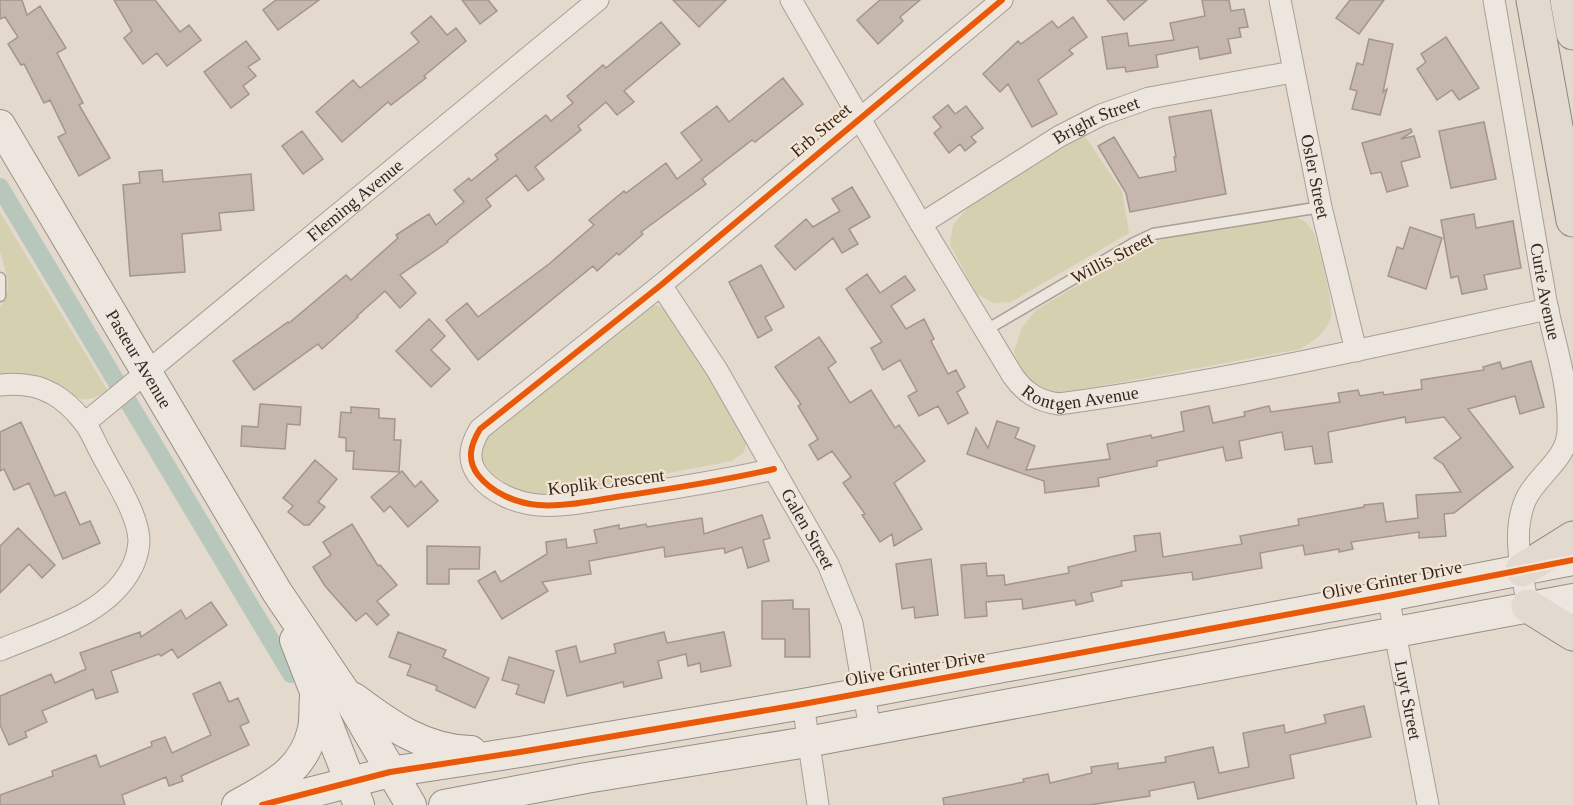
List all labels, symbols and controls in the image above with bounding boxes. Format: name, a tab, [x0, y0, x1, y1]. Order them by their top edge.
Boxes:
street label: Bright Street	[1049, 92, 1142, 148]
street label: Erb Street	[787, 99, 855, 161]
street label: Osler Street	[1297, 133, 1333, 221]
street label: Fleming Avenue	[303, 155, 407, 246]
street label: Willis Street	[1068, 228, 1156, 288]
street label: Curie Avenue	[1526, 241, 1565, 342]
street label: Pasteur Avenue	[102, 306, 176, 412]
street label: Rontgen Avenue	[1018, 381, 1140, 414]
street label: Koplik Crescent	[546, 465, 666, 499]
street label: Galen Street	[777, 485, 839, 572]
street label: Olive Grinter Drive	[1320, 557, 1464, 603]
street label: Olive Grinter Drive	[843, 646, 987, 690]
street label: Luyt Street	[1391, 659, 1425, 742]

